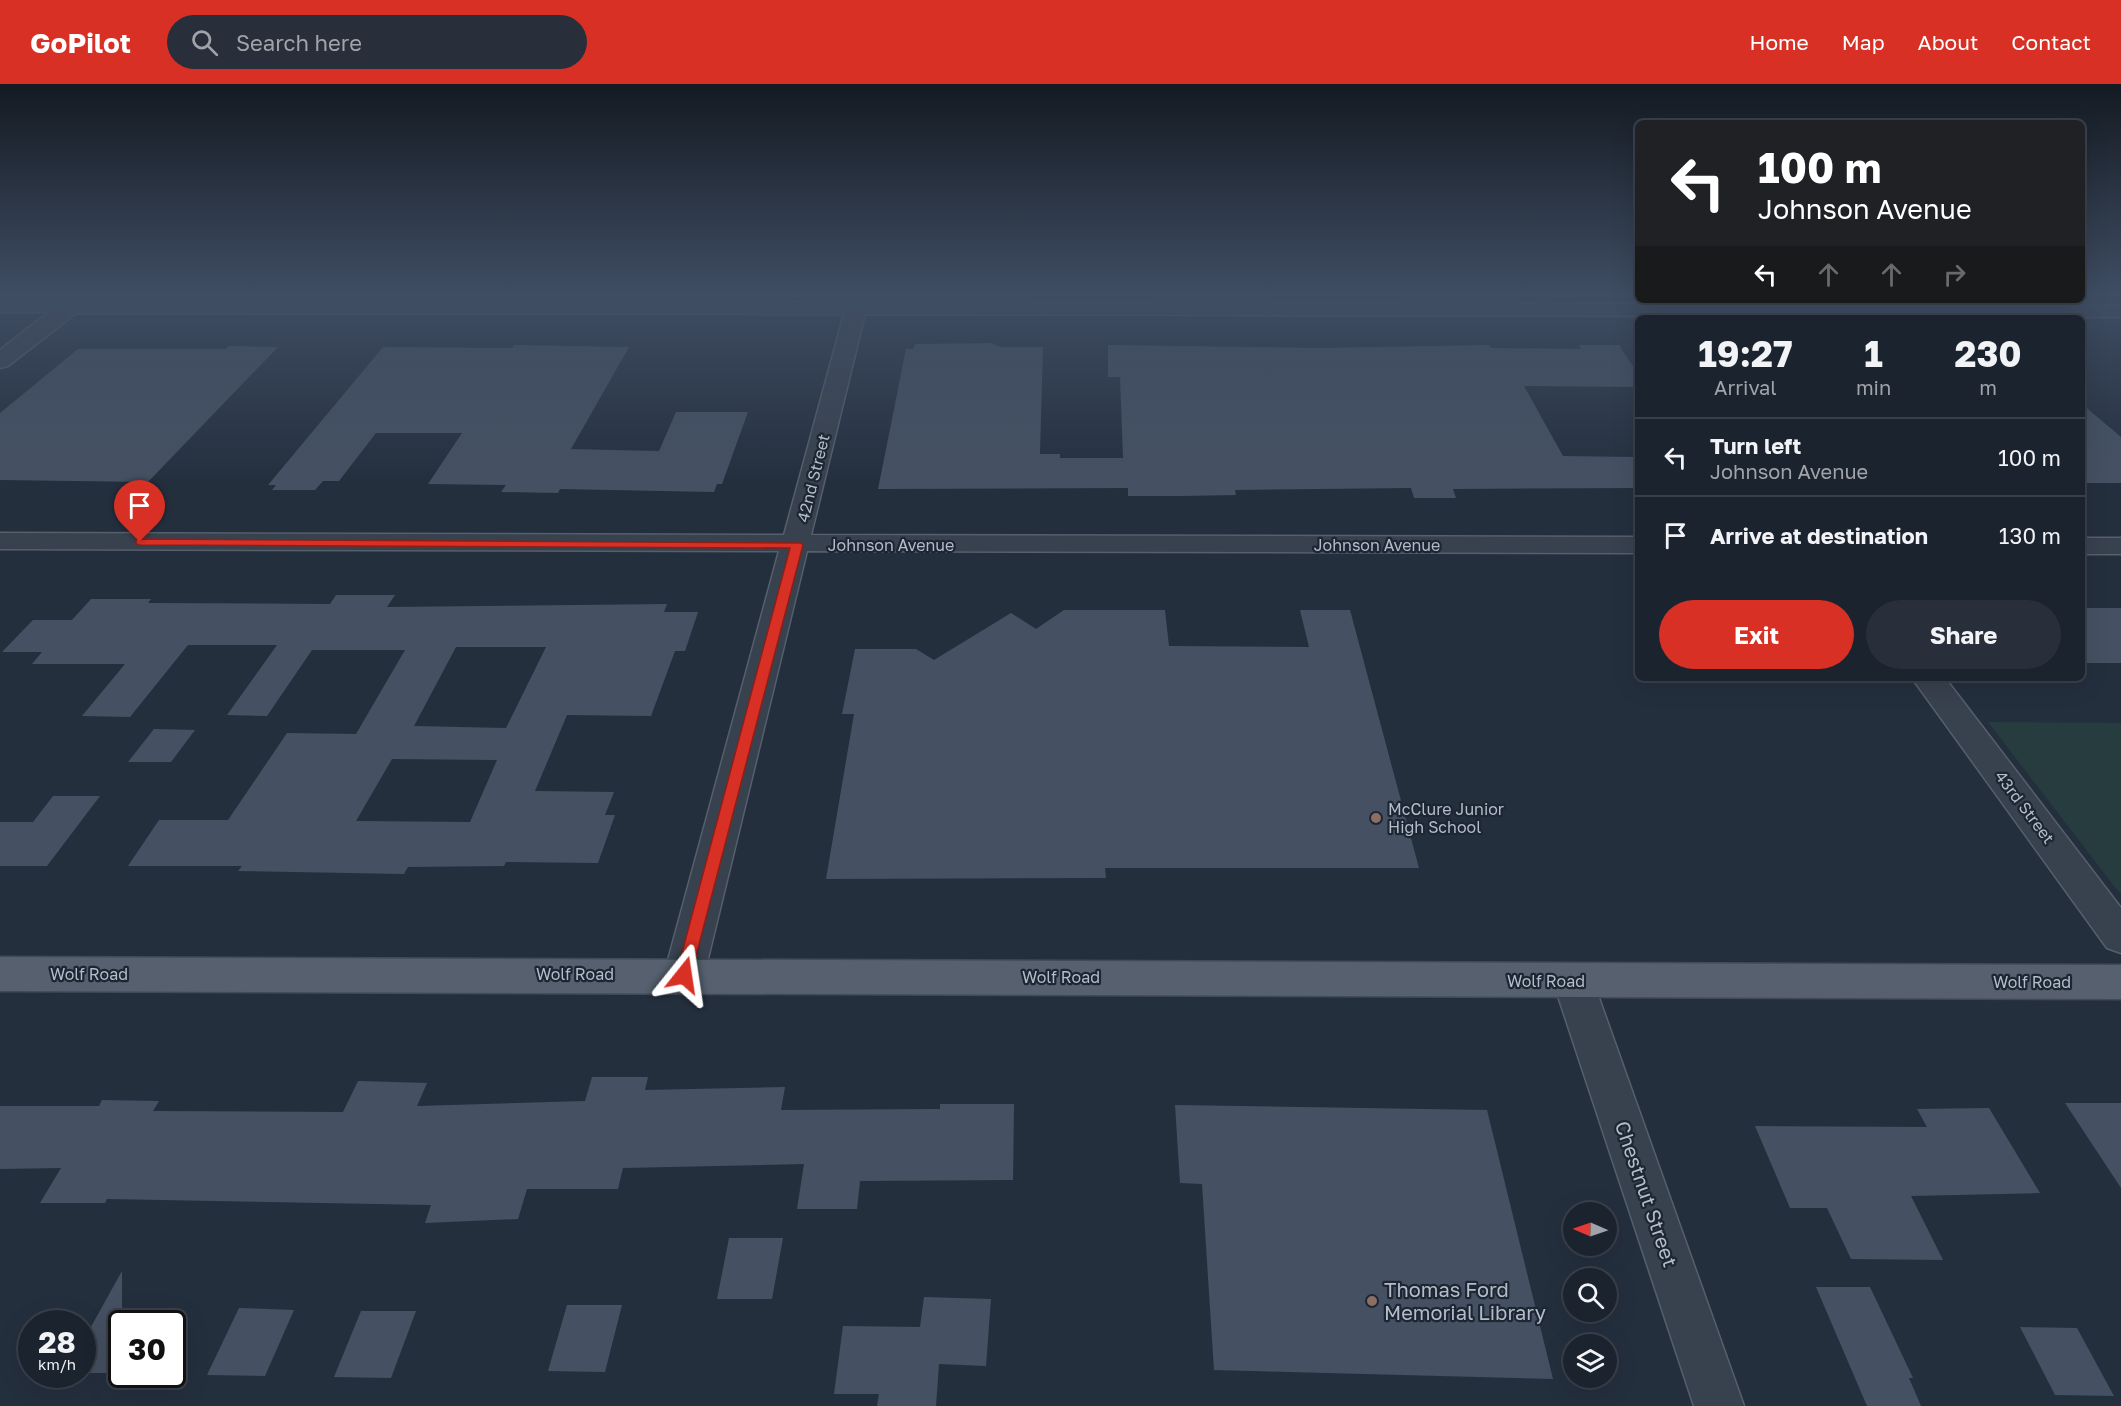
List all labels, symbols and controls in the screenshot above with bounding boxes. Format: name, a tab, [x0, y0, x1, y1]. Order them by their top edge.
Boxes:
search box	[167, 15, 587, 69]
text: GoPilot	[30, 26, 131, 59]
icon: search	[188, 26, 221, 59]
text: Search here	[236, 29, 362, 56]
text: Home	[1749, 29, 1809, 55]
text: Map	[1842, 29, 1885, 55]
text: About	[1918, 29, 1978, 55]
text: Contact	[2011, 29, 2091, 55]
text: 100 m	[1758, 142, 1881, 192]
icon: left	[1659, 144, 1737, 222]
text: Johnson Avenue	[1758, 193, 1972, 225]
icon: left	[1749, 258, 1782, 291]
icon: ahead	[1812, 258, 1845, 291]
icon: ahead	[1875, 258, 1908, 291]
icon: right	[1938, 258, 1971, 291]
text: 19:27	[1698, 332, 1793, 375]
text: 1	[1864, 332, 1883, 375]
text: 230	[1954, 332, 2022, 375]
text: Arrival	[1714, 375, 1777, 399]
text: min	[1856, 375, 1891, 399]
text: m	[1979, 375, 1997, 399]
street label: 42nd Street	[792, 432, 834, 524]
text: Turn left	[1710, 432, 1801, 459]
icon: left	[1659, 441, 1692, 474]
text: 100 m	[1998, 444, 2061, 471]
text: Johnson Avenue	[1710, 459, 1868, 483]
pin	[114, 480, 165, 542]
icon: arrive	[123, 489, 156, 522]
icon: arrive	[1659, 519, 1692, 552]
text: Arrive at destination	[1710, 522, 1928, 549]
text: 130 m	[1999, 522, 2061, 549]
street label: Johnson Avenue	[828, 535, 954, 555]
street label: Johnson Avenue	[1314, 535, 1440, 555]
button: Exit	[1659, 600, 1854, 669]
button: Share	[1866, 600, 2061, 669]
street label: 43rd Street	[1991, 766, 2059, 848]
place label: McClure Junior High School	[1388, 799, 1504, 837]
marker: McClure Junior High School	[1369, 811, 1383, 825]
position arrow	[652, 943, 716, 1007]
street label: Wolf Road	[50, 964, 128, 984]
street label: Wolf Road	[536, 964, 614, 984]
street label: Wolf Road	[1022, 967, 1100, 987]
street label: Wolf Road	[1507, 971, 1585, 991]
street label: Wolf Road	[1993, 972, 2071, 992]
street label: Chestnut Street	[1611, 1118, 1683, 1270]
north arrow	[1563, 1202, 1617, 1256]
map controls	[1563, 1202, 1617, 1388]
button: search	[1563, 1268, 1617, 1322]
place label: Thomas Ford Memorial Library	[1384, 1277, 1546, 1324]
marker: Thomas Ford Memorial Library	[1365, 1294, 1379, 1308]
speed limit sign: 30	[108, 1310, 186, 1388]
text: 28	[38, 1324, 76, 1360]
button: layers	[1563, 1334, 1617, 1388]
text: km/h	[38, 1355, 76, 1373]

